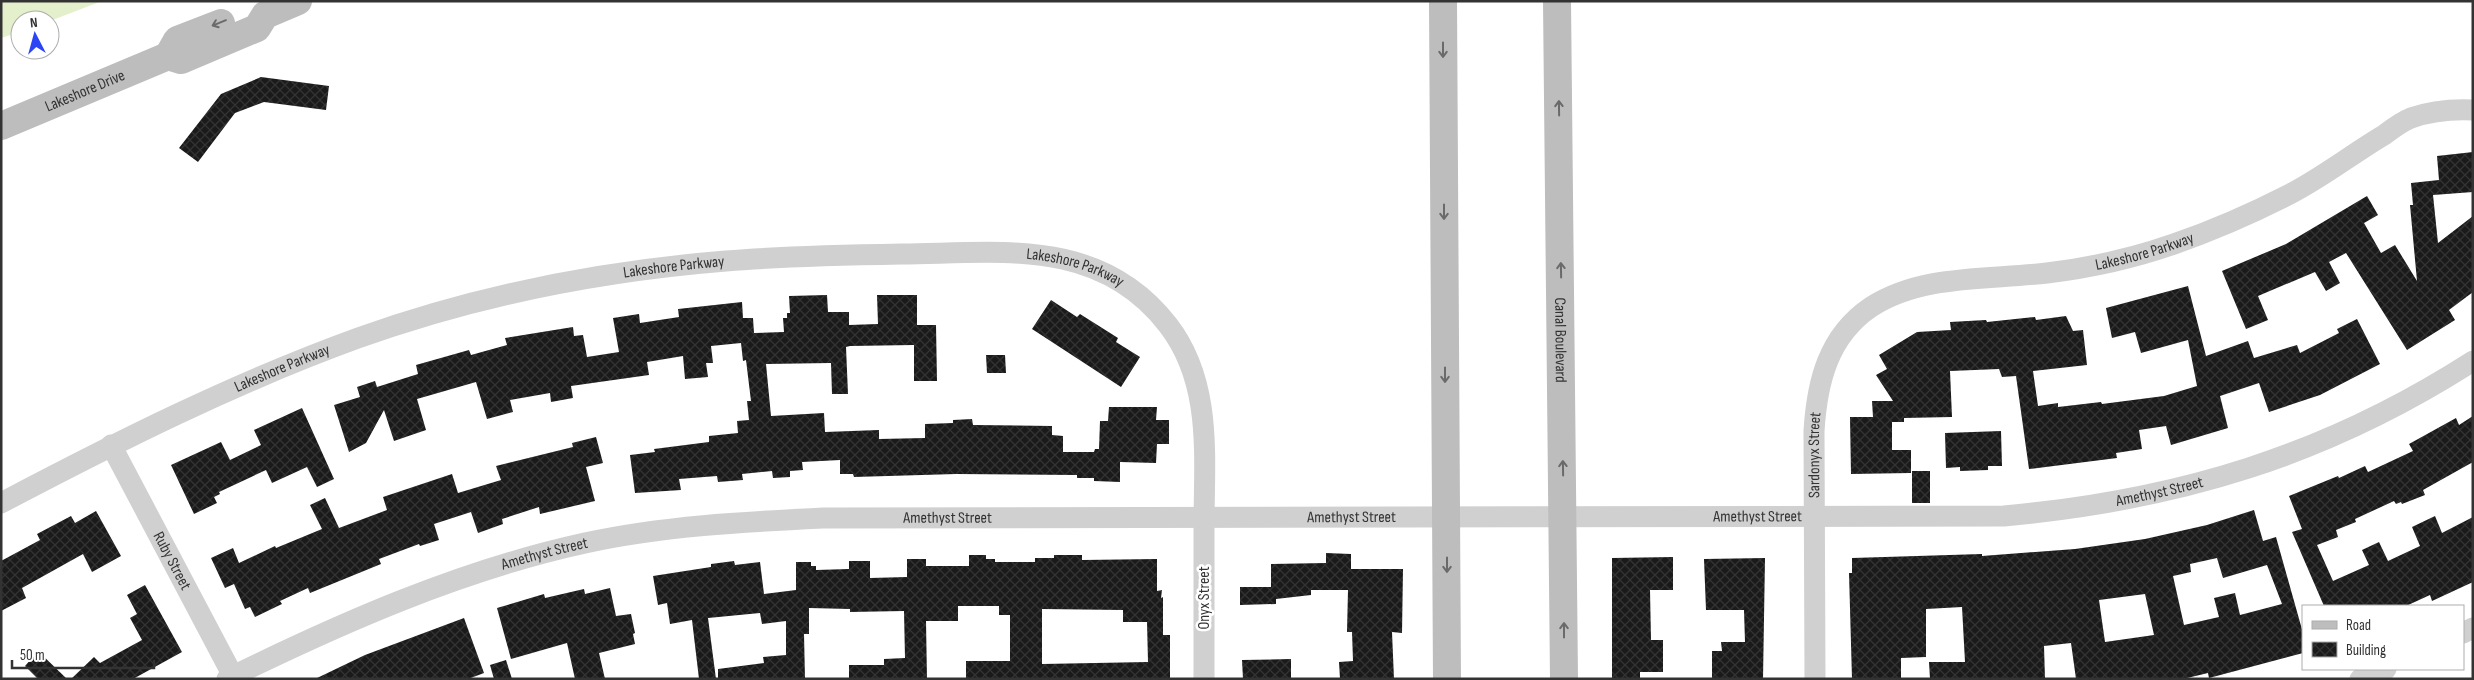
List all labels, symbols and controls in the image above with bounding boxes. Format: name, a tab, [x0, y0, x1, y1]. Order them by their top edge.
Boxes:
north arrow	[10, 10, 60, 60]
text: N	[29, 14, 38, 31]
one-way arrow	[212, 19, 227, 29]
one-way arrow	[1438, 42, 1448, 58]
street label: Lakeshore Drive	[42, 66, 128, 116]
one-way arrow	[1554, 100, 1564, 116]
one-way arrow	[1439, 204, 1449, 220]
street label: Lakeshore Parkway	[2094, 228, 2196, 275]
street label: Lakeshore Parkway	[1026, 244, 1127, 291]
street label: Lakeshore Parkway	[622, 252, 725, 282]
one-way arrow	[1556, 263, 1566, 279]
street label: Canal Boulevard	[1551, 297, 1570, 383]
street label: Lakeshore Parkway	[231, 340, 332, 396]
one-way arrow	[1440, 366, 1450, 383]
street label: Sardonyx Street	[1804, 411, 1825, 498]
one-way arrow	[1558, 460, 1568, 476]
street label: Amethyst Street	[2113, 472, 2205, 510]
street label: Amethyst Street	[1712, 507, 1802, 526]
street label: Amethyst Street	[902, 508, 992, 527]
street label: Amethyst Street	[1306, 508, 1396, 527]
street label: Ruby Street	[149, 528, 195, 593]
street label: Amethyst Street	[498, 533, 590, 574]
one-way arrow	[1442, 557, 1451, 573]
street label: Onyx Street	[1195, 566, 1214, 630]
legend	[2302, 605, 2464, 670]
text: Road	[2346, 616, 2371, 635]
one-way arrow	[1559, 622, 1569, 638]
scale bar	[12, 638, 155, 670]
text: Building	[2346, 641, 2386, 660]
text: 50 m	[20, 646, 45, 665]

